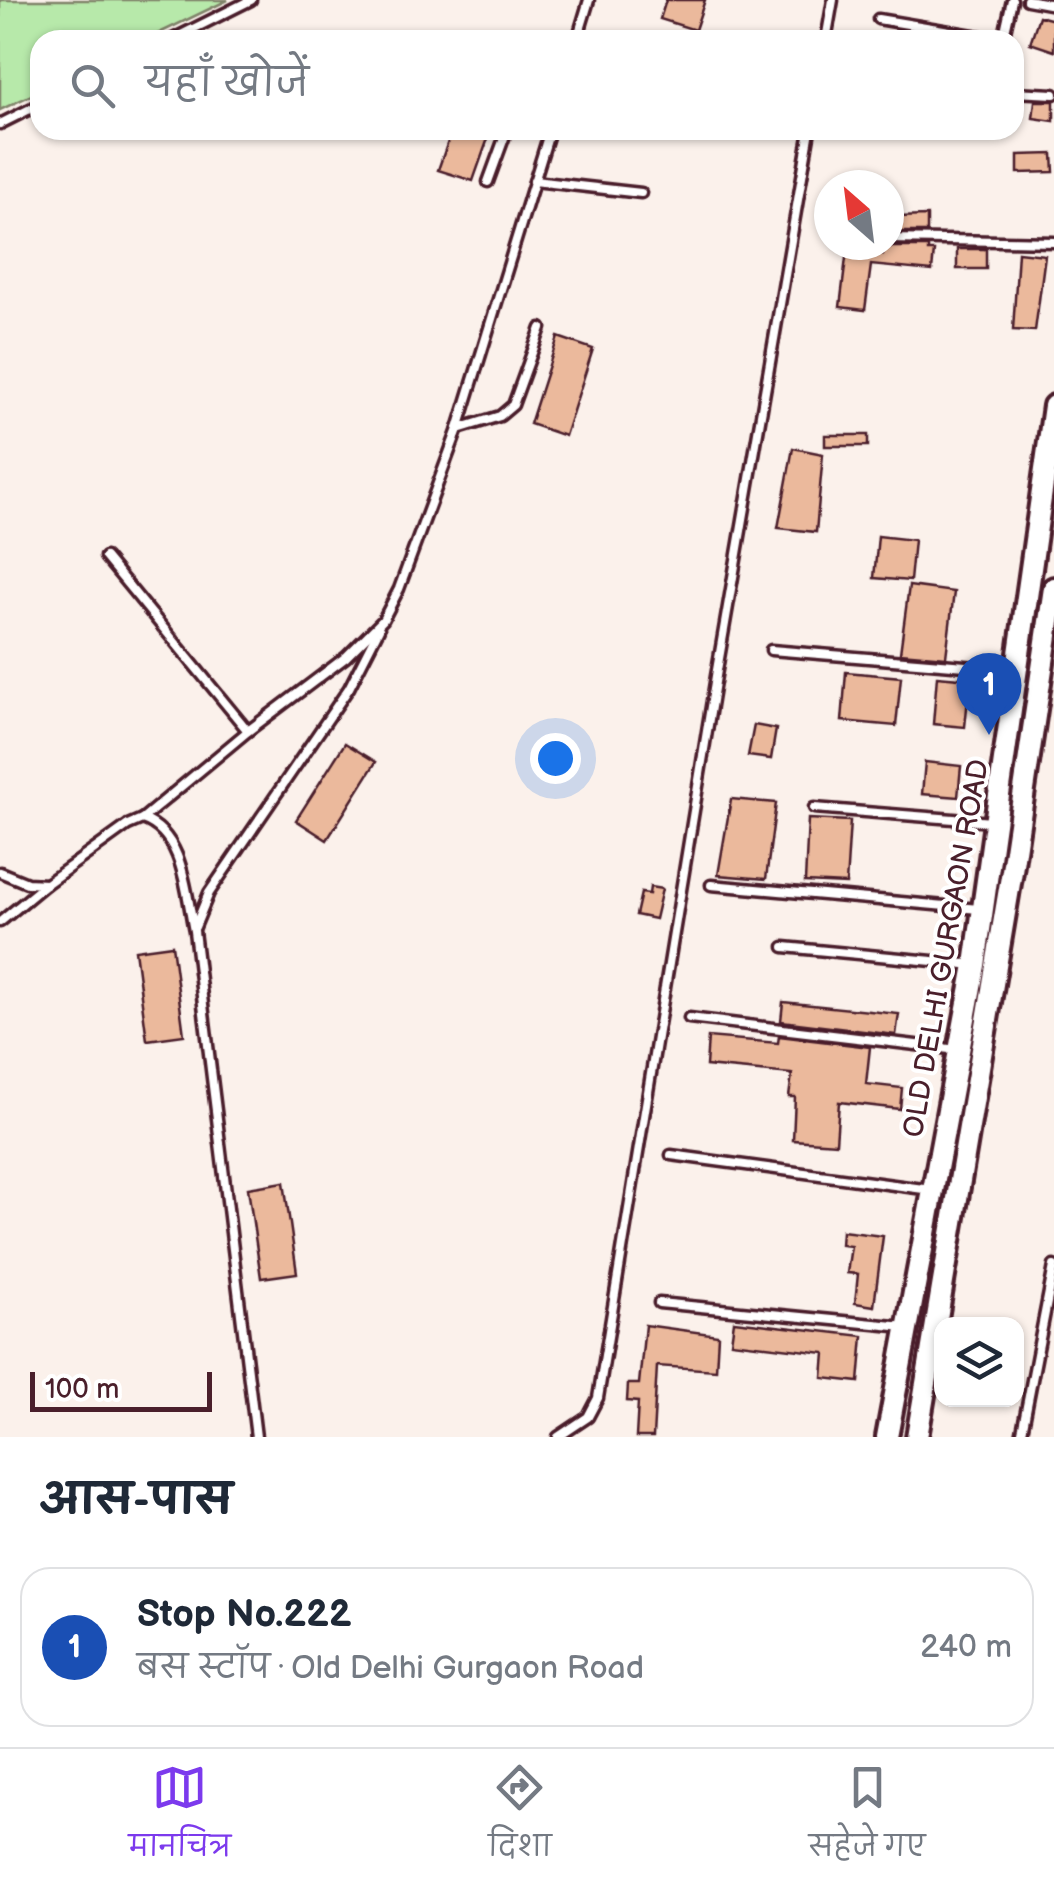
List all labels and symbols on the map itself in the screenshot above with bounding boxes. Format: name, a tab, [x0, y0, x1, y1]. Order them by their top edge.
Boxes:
north arrow	[814, 170, 904, 260]
pin: 1	[956, 652, 1022, 735]
your location	[530, 733, 581, 784]
street label: OLD DELHI GURGAON ROAD	[897, 757, 996, 1140]
scale bar	[30, 1367, 212, 1412]

